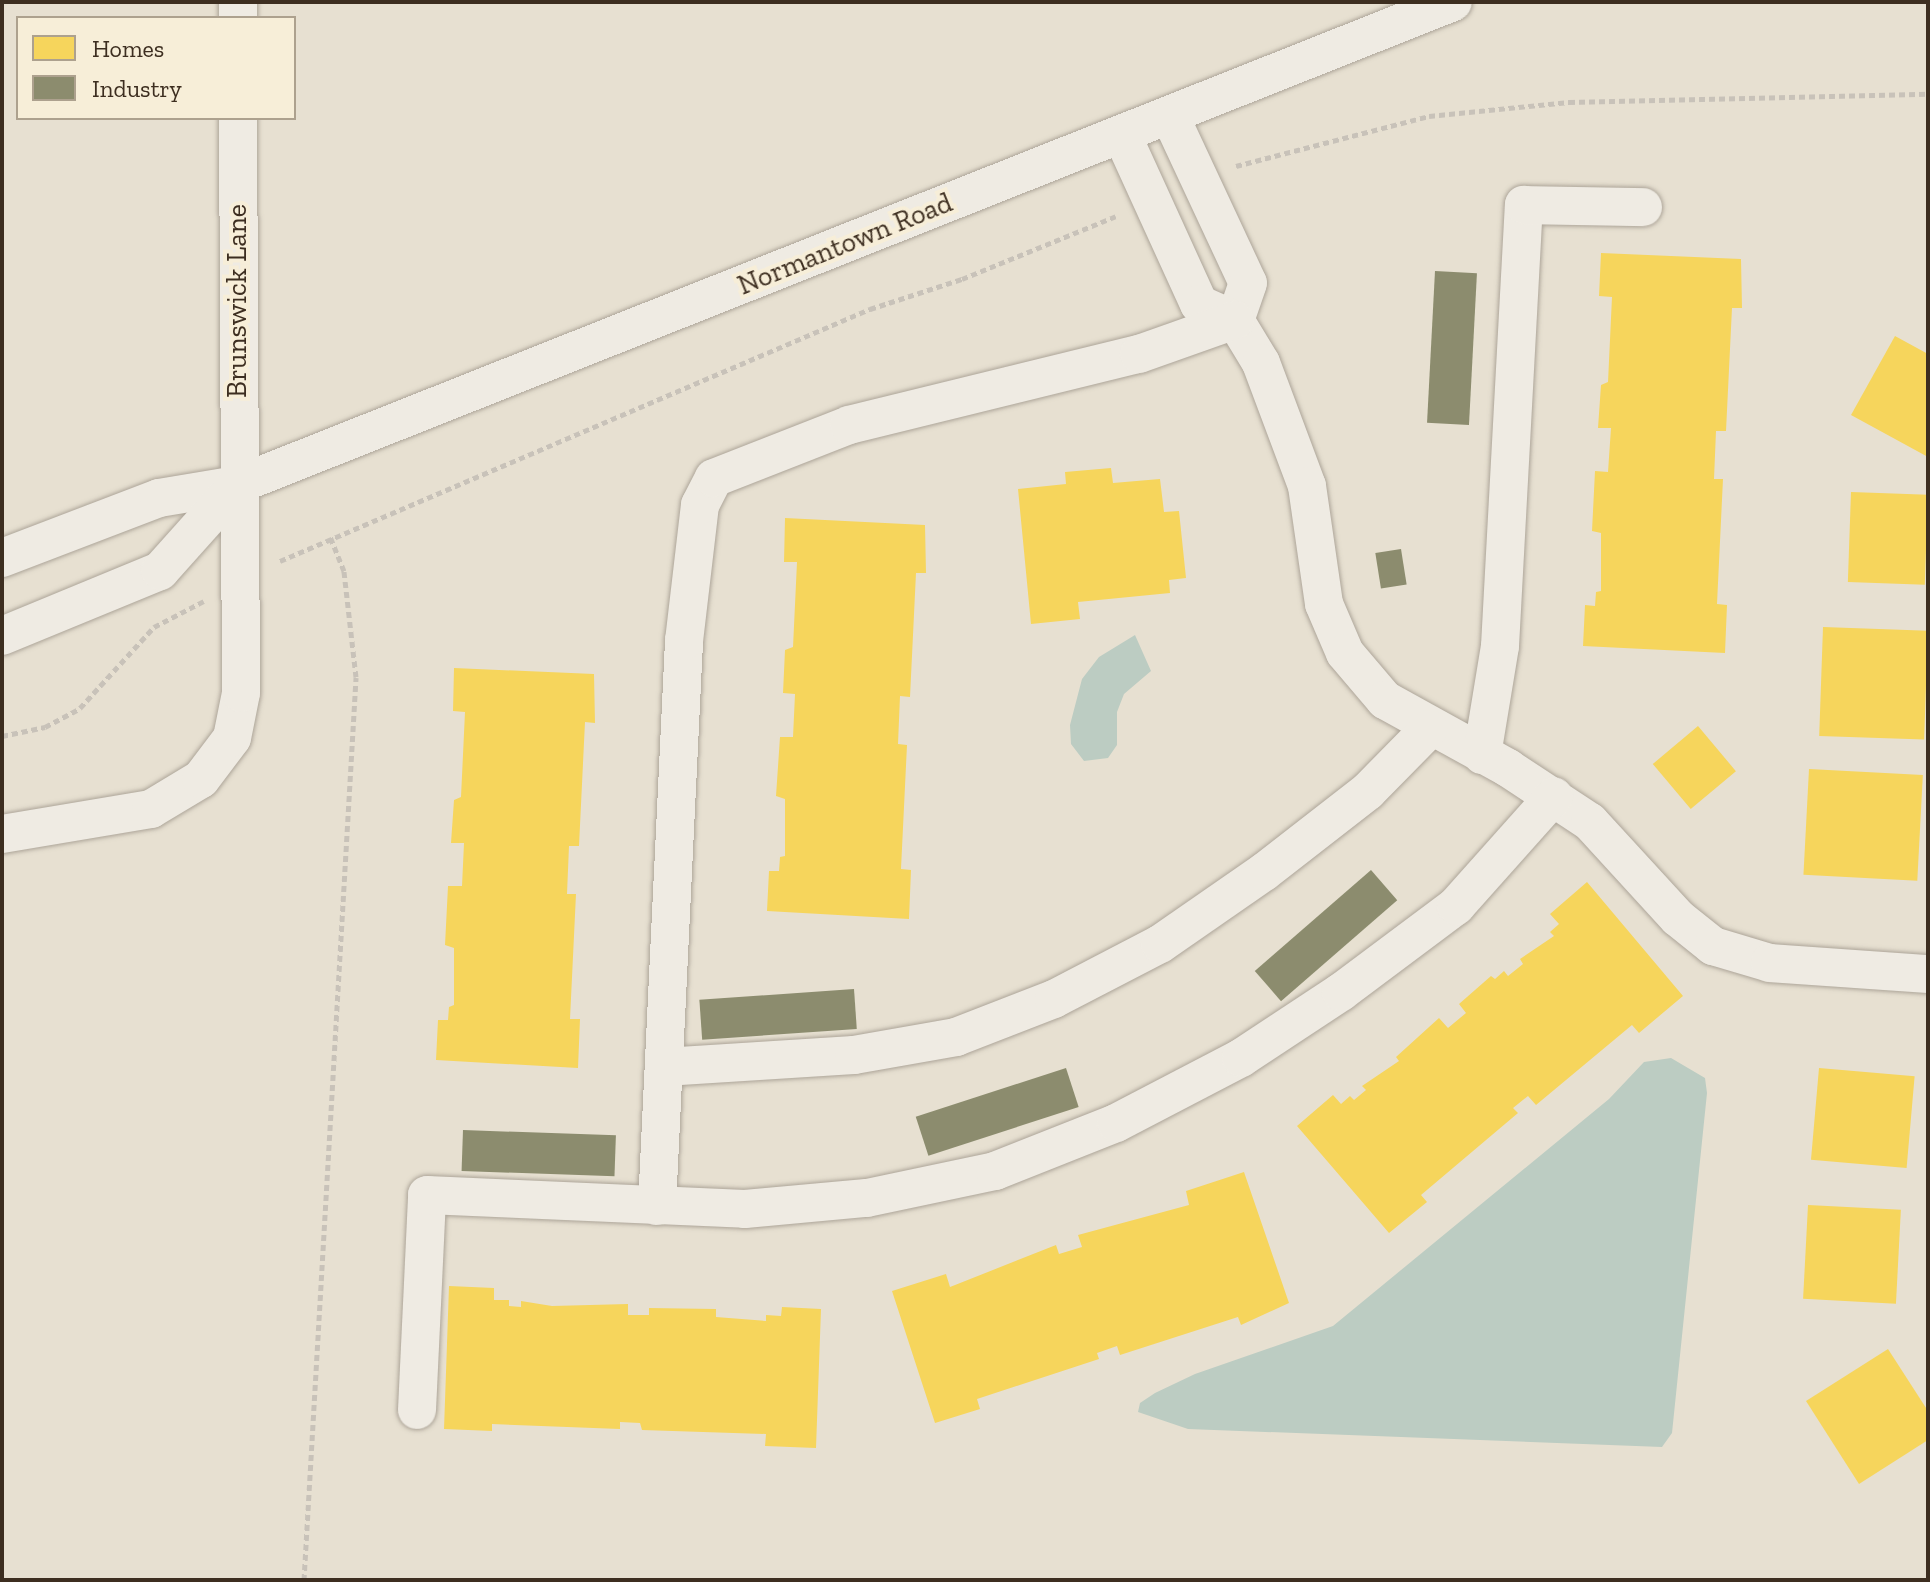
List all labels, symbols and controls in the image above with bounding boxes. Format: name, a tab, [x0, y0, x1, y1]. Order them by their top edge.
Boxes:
legend	[16, 16, 296, 120]
text: Homes	[92, 34, 164, 63]
text: Industry	[92, 74, 182, 103]
street label: Normantown Road	[733, 186, 957, 302]
street label: Brunswick Lane	[220, 204, 254, 398]

